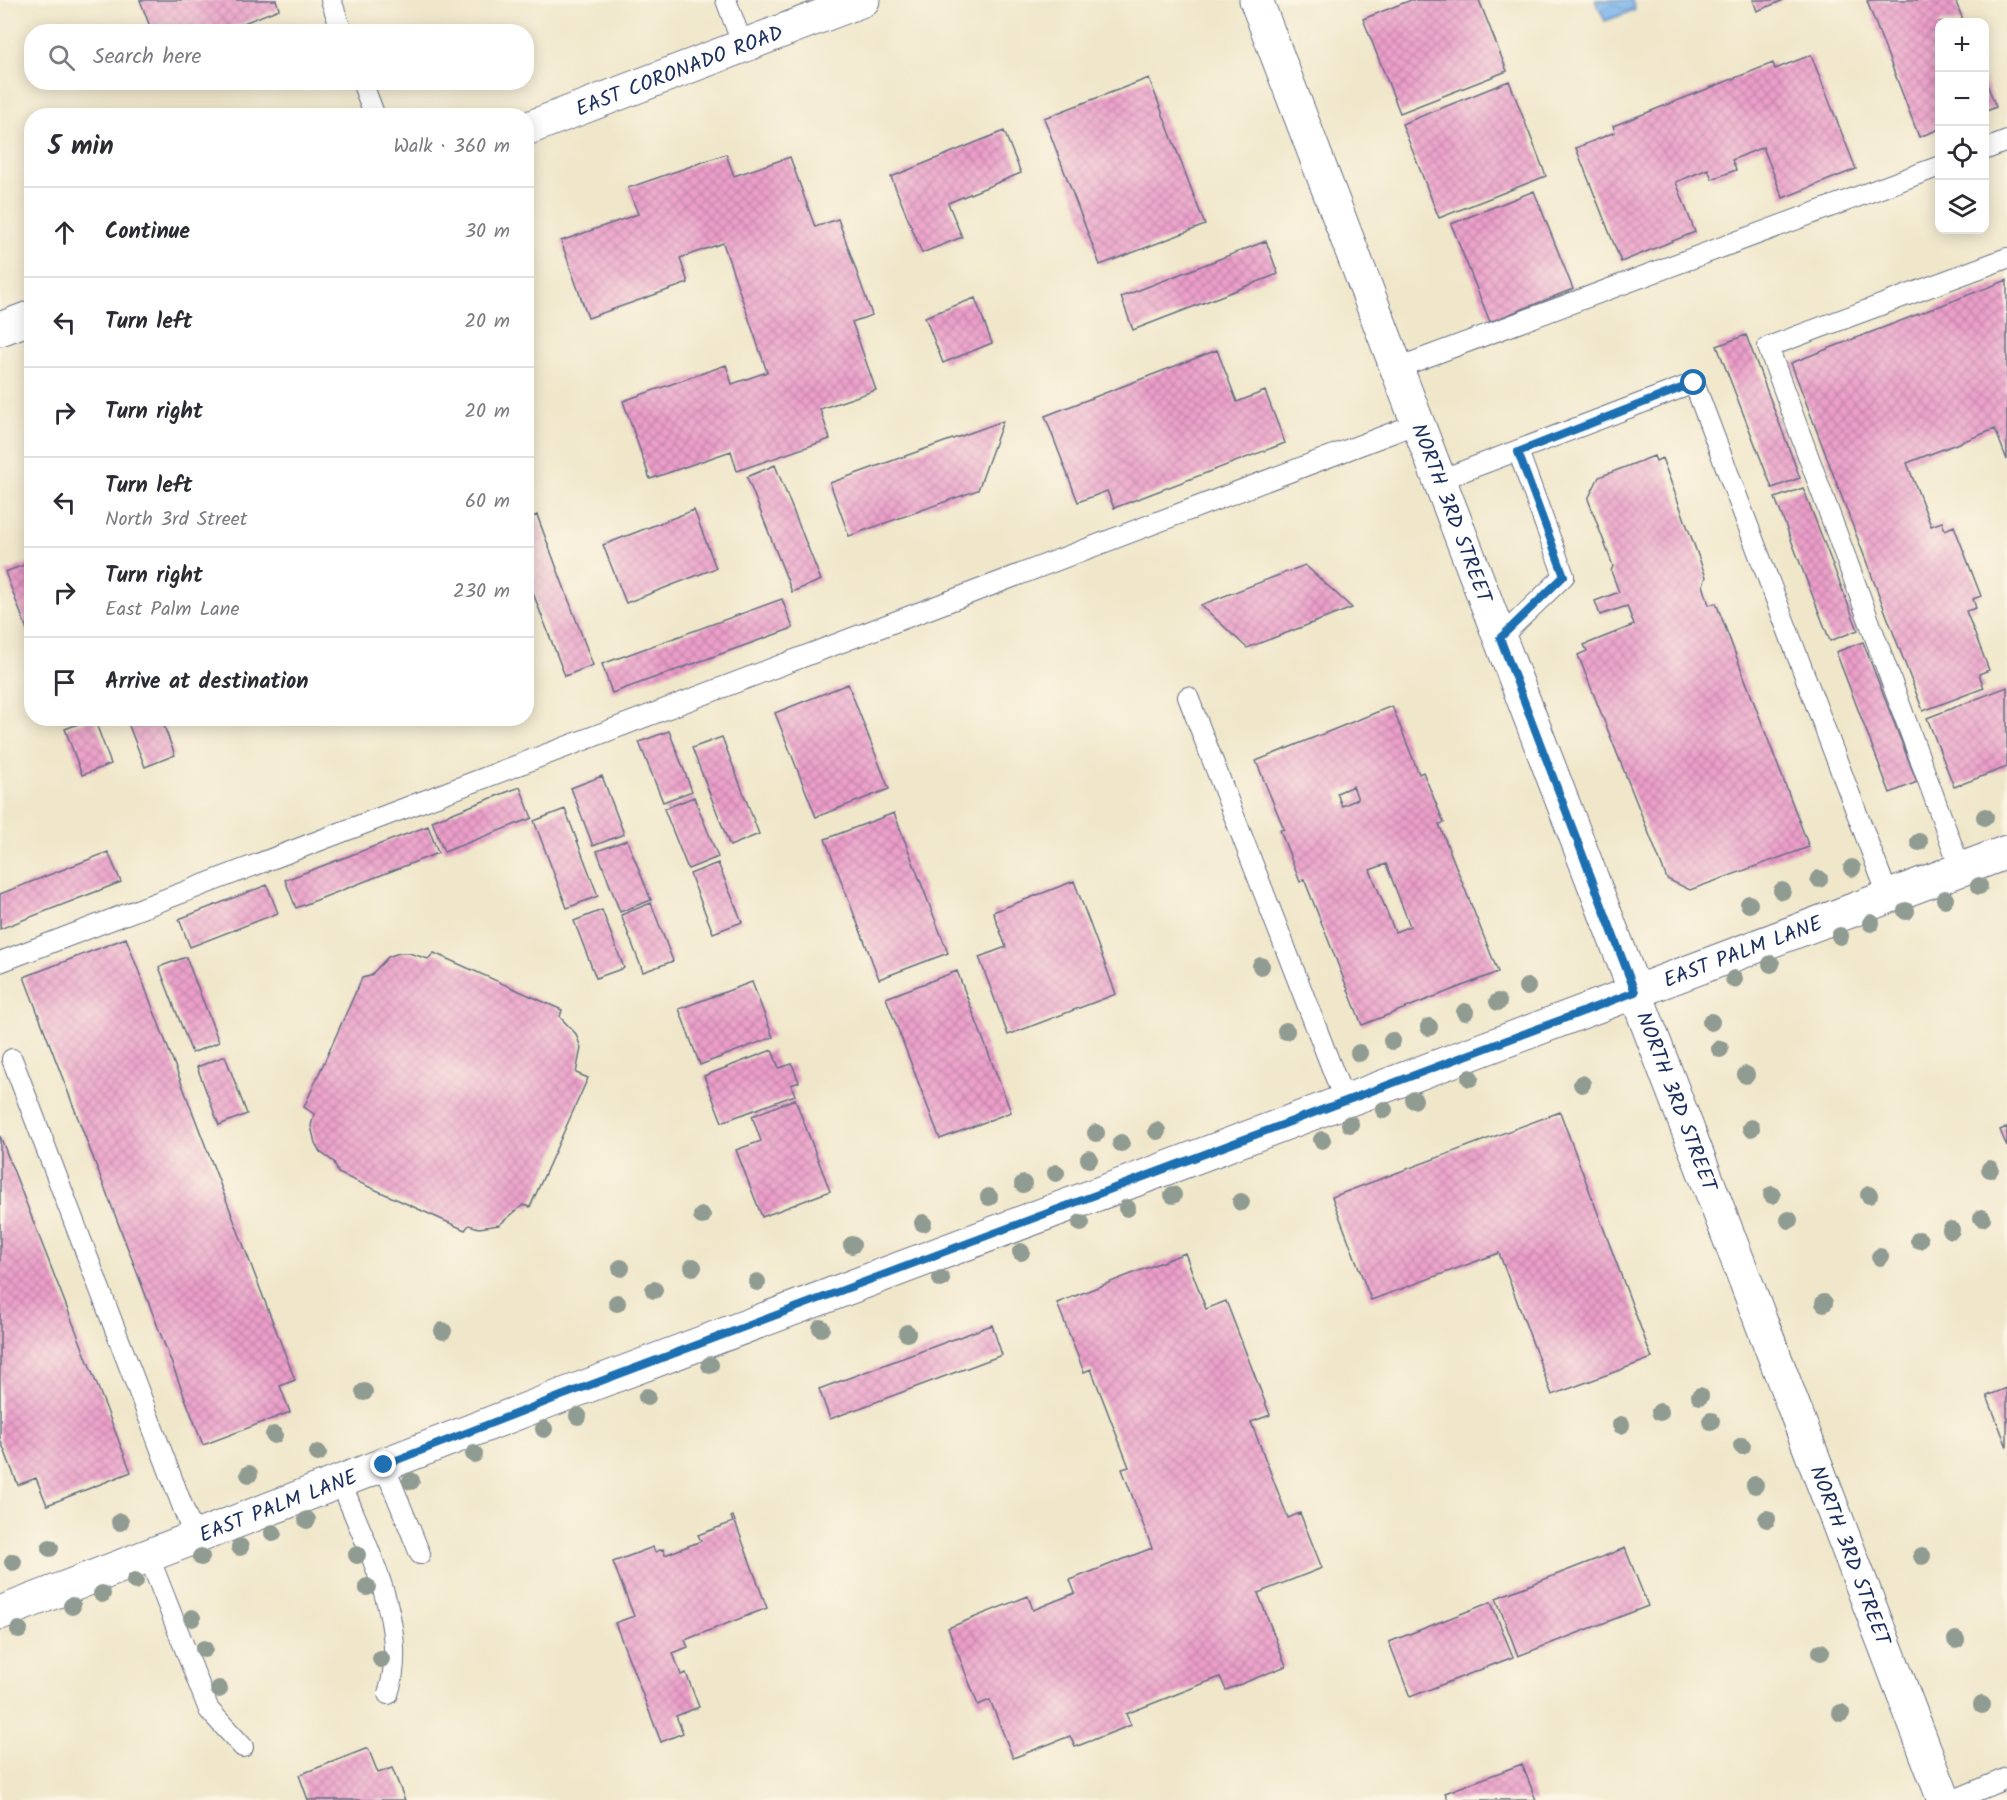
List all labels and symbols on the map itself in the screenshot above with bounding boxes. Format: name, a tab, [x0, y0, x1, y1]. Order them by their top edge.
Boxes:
street label: EAST CORONADO ROAD	[571, 17, 788, 126]
route start	[1680, 369, 1706, 395]
street label: NORTH 3RD STREET	[1401, 419, 1501, 610]
street label: EAST PALM LANE	[1659, 908, 1828, 998]
street label: NORTH 3RD STREET	[1626, 1007, 1725, 1198]
route end	[370, 1451, 396, 1477]
street label: EAST PALM LANE	[194, 1461, 363, 1552]
street label: NORTH 3RD STREET	[1800, 1461, 1899, 1652]

